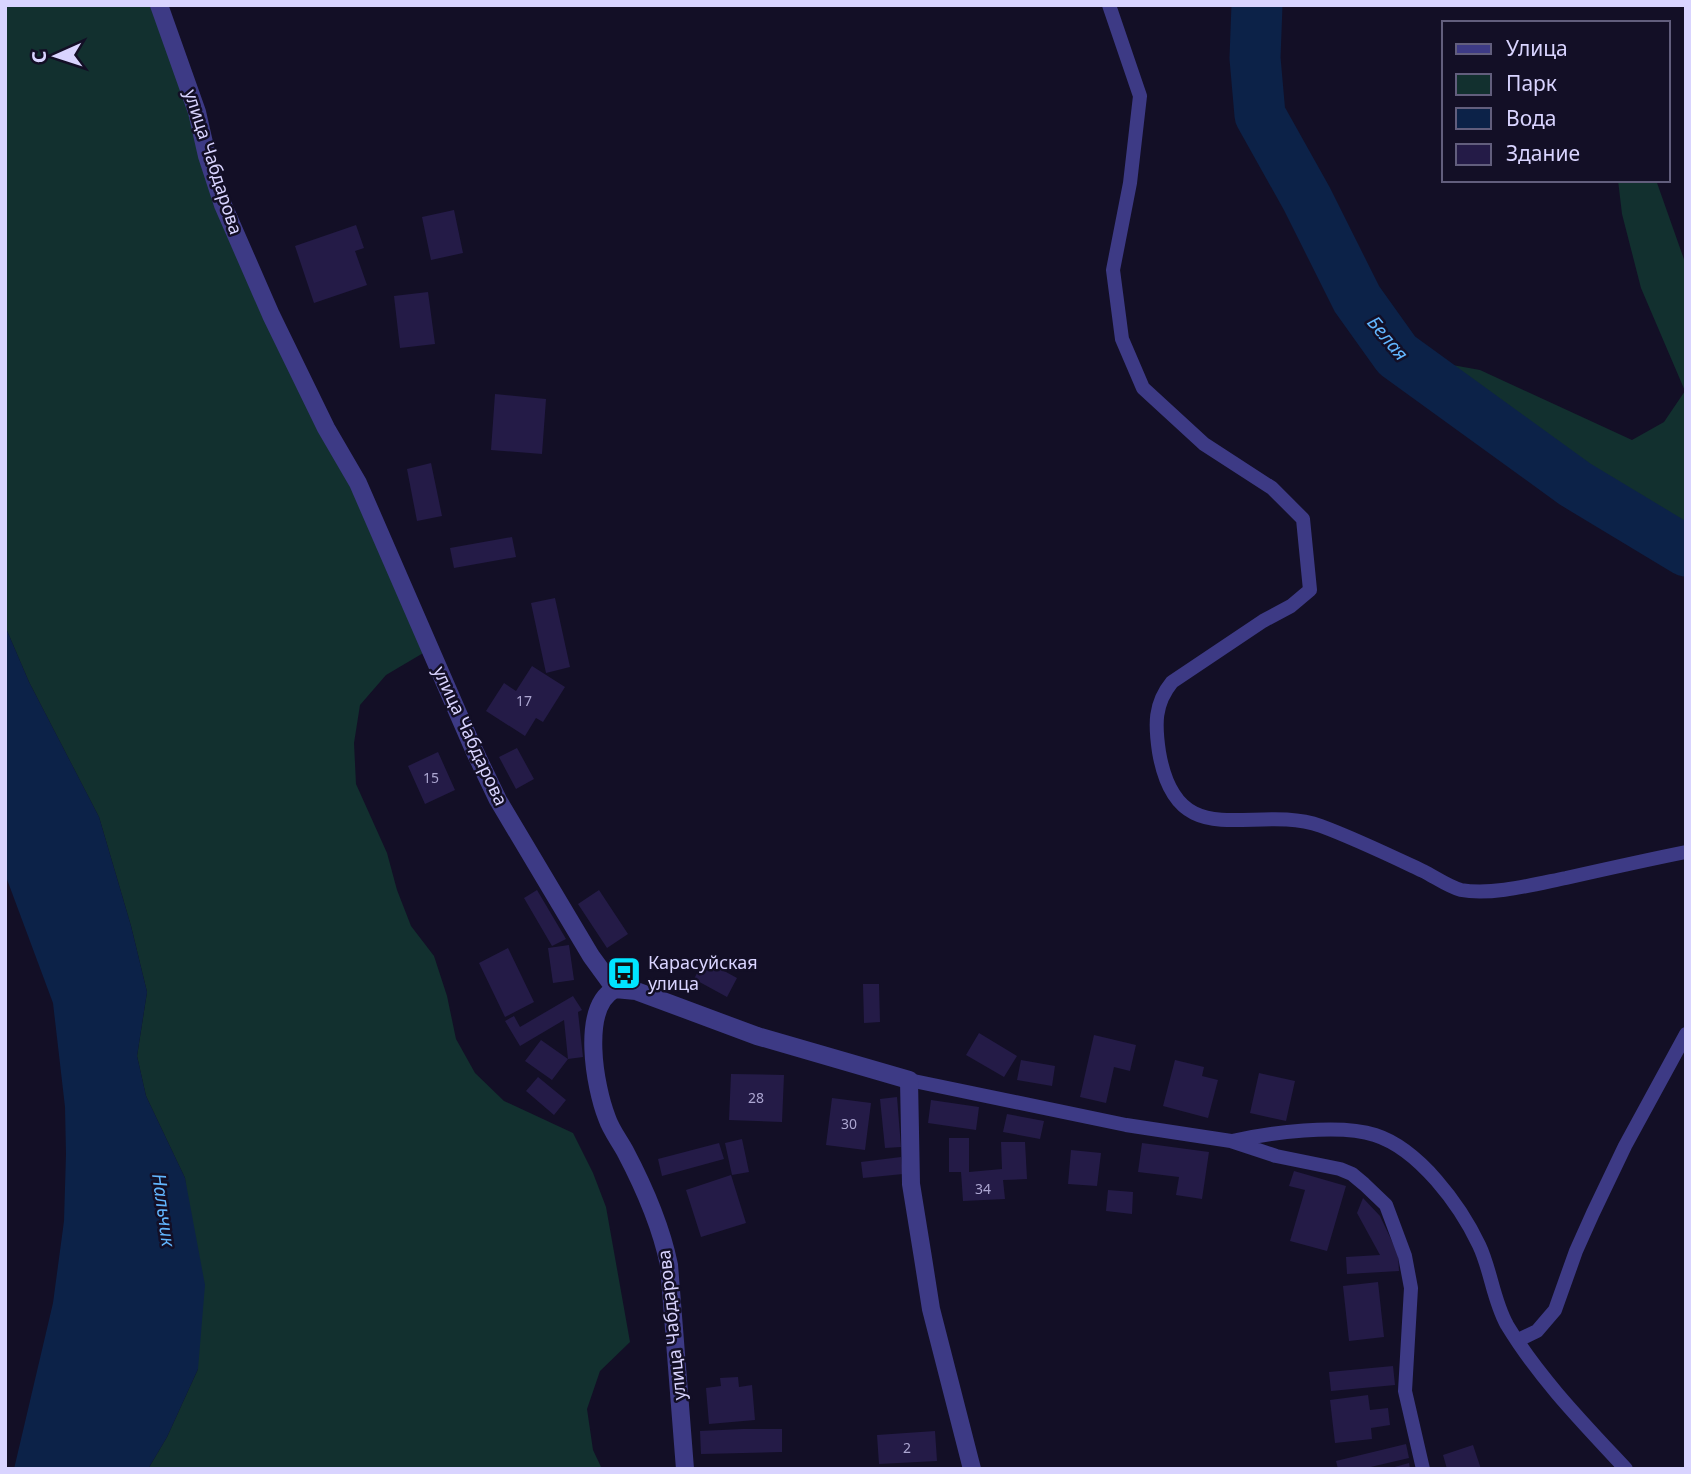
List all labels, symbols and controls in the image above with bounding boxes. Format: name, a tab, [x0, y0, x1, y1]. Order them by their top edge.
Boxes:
north arrow	[21, 21, 91, 91]
legend	[1442, 21, 1670, 182]
text: Улица	[1506, 34, 1568, 62]
text: С	[26, 50, 52, 64]
text: Парк	[1506, 69, 1557, 97]
street label: улица Чабдарова	[179, 86, 249, 237]
text: Вода	[1506, 104, 1556, 132]
text: Здание	[1506, 139, 1580, 167]
water label: Белая	[1362, 310, 1415, 366]
street label: улица Чабдарова	[428, 662, 514, 809]
house number: 17	[516, 691, 532, 710]
house number: 15	[423, 768, 439, 787]
place label: Карасуйская улица	[648, 950, 758, 995]
bus stop icon: Карасуйская улица	[605, 954, 643, 992]
house number: 28	[748, 1088, 764, 1107]
house number: 30	[841, 1114, 857, 1133]
water label: Нальчик	[146, 1172, 182, 1250]
house number: 34	[975, 1179, 991, 1198]
street label: улица Чабдарова	[651, 1249, 691, 1402]
house number: 2	[903, 1438, 911, 1457]

